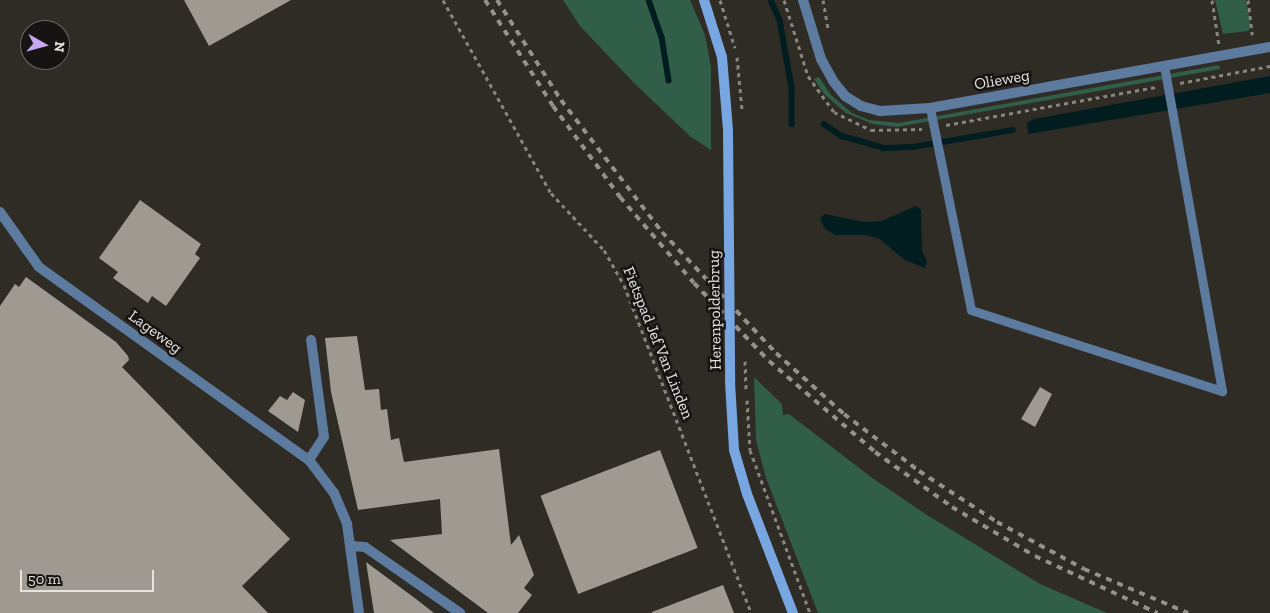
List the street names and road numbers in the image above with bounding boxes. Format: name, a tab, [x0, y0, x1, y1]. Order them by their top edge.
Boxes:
street label: Olieweg	[973, 66, 1031, 94]
street label: Herenpolderbrug	[704, 250, 726, 370]
street label: Fietspad Jef Van Linden	[618, 264, 698, 422]
street label: Lageweg	[125, 306, 185, 358]

